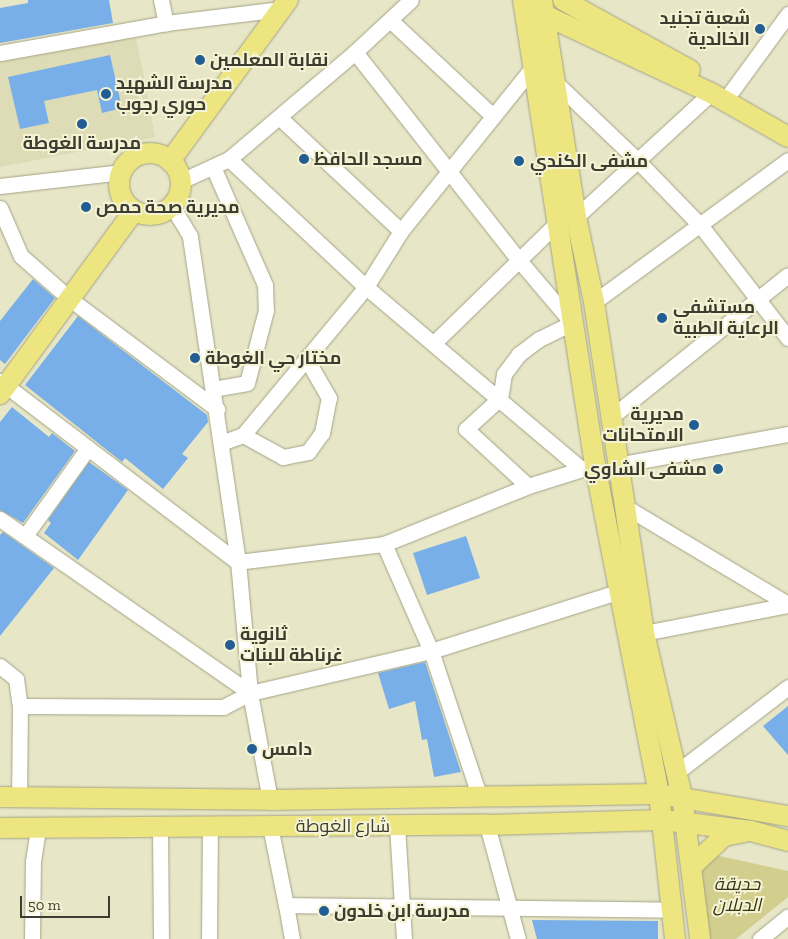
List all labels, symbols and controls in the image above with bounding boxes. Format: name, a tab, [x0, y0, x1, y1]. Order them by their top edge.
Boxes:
place label: شعبة تجنيد الخالدية	[659, 8, 750, 50]
marker: شعبة تجنيد الخالدية	[754, 23, 766, 35]
place label: نقابة المعلمين	[210, 49, 328, 71]
marker: نقابة المعلمين	[194, 54, 206, 66]
place label: مدرسة الشهيد حوري رجوب	[116, 73, 233, 116]
marker: مدرسة الشهيد حوري رجوب	[100, 88, 112, 100]
marker: مدرسة الغوطة	[76, 118, 88, 130]
place label: مدرسة الغوطة	[23, 132, 141, 154]
place label: مسجد الحافظ	[314, 148, 423, 170]
place label: مشفى الكندي	[530, 150, 648, 172]
marker: مسجد الحافظ	[298, 153, 310, 165]
marker: مشفى الكندي	[512, 154, 526, 168]
place label: مديرية صحة حمص	[96, 196, 240, 218]
marker: مديرية صحة حمص	[80, 201, 92, 213]
place label: مستشفى الرعاية الطبية	[673, 297, 779, 340]
marker: مستشفى الرعاية الطبية	[655, 311, 669, 325]
place label: مختار حي الغوطة	[205, 347, 341, 369]
marker: مختار حي الغوطة	[189, 352, 201, 364]
place label: مديرية الامتحانات	[602, 404, 684, 446]
marker: مديرية الامتحانات	[688, 419, 700, 431]
place label: مشفى الشاوي	[584, 458, 707, 480]
marker: مشفى الشاوي	[711, 462, 725, 476]
place label: ثانوية غرناطة للبنات	[240, 624, 343, 666]
marker: ثانوية غرناطة للبنات	[224, 639, 236, 651]
place label: دامس	[262, 738, 312, 760]
marker: دامس	[246, 743, 258, 755]
street label: شارع الغوطة	[296, 815, 390, 837]
park label: حديقة الدبلان	[713, 874, 761, 916]
scale bar	[22, 886, 112, 918]
text: 50 m	[28, 896, 61, 914]
place label: مدرسة ابن خلدون	[334, 900, 470, 922]
marker: مدرسة ابن خلدون	[318, 905, 330, 917]

